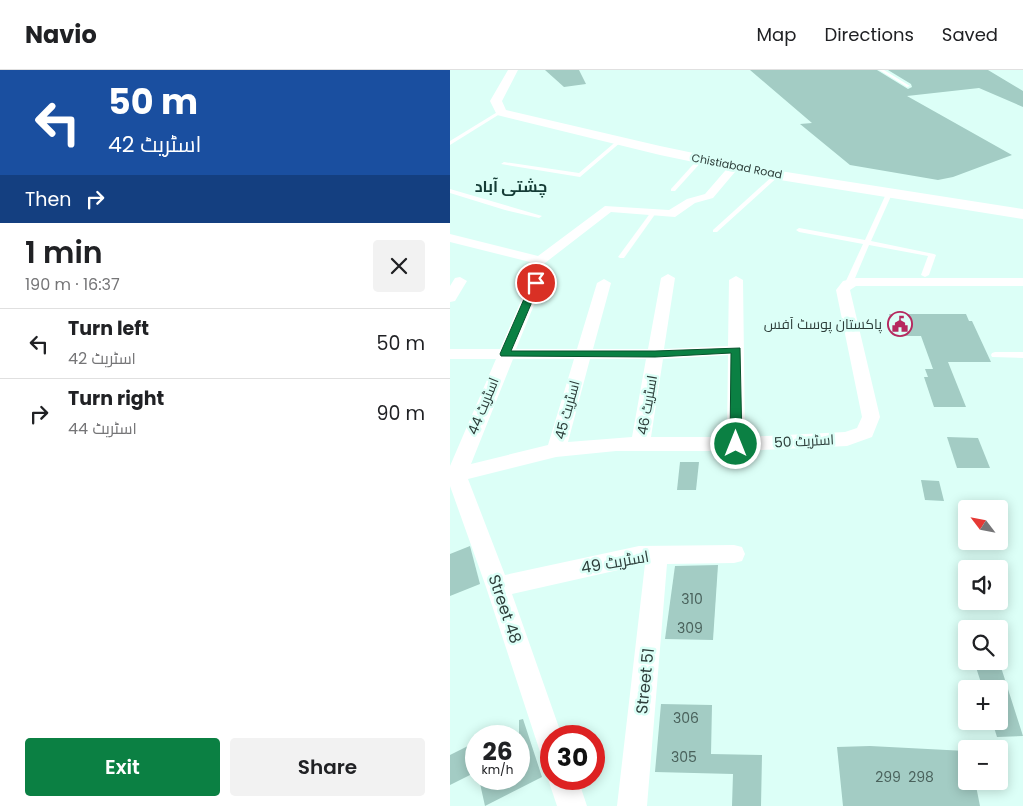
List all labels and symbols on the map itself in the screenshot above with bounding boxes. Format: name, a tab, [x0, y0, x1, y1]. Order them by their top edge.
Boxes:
street label: Chistiabad Road	[690, 149, 784, 183]
district label: چشتی آباد	[475, 175, 547, 198]
pin	[515, 262, 557, 304]
public building icon: پاکستان پوسٹ آفس	[887, 311, 913, 337]
place label: پاکستان پوسٹ آفس	[764, 314, 882, 334]
street label: اسٹریٹ 44	[462, 374, 504, 438]
street label: اسٹریٹ 46	[632, 374, 662, 436]
street label: اسٹریٹ 45	[550, 378, 584, 442]
position arrow	[709, 417, 761, 469]
street label: اسٹریٹ 50	[773, 429, 835, 453]
north arrow	[958, 500, 1008, 550]
street label: اسٹریٹ 49	[579, 545, 651, 579]
street label: Street 48	[483, 572, 527, 646]
house number: 310	[681, 589, 703, 609]
house number: 309	[677, 618, 703, 638]
street label: Street 51	[630, 647, 660, 715]
house number: 306	[673, 708, 699, 728]
speed limit sign: 30	[540, 725, 605, 790]
house number: 305	[671, 747, 697, 767]
house number: 299	[875, 767, 901, 787]
house number: 298	[908, 767, 934, 787]

